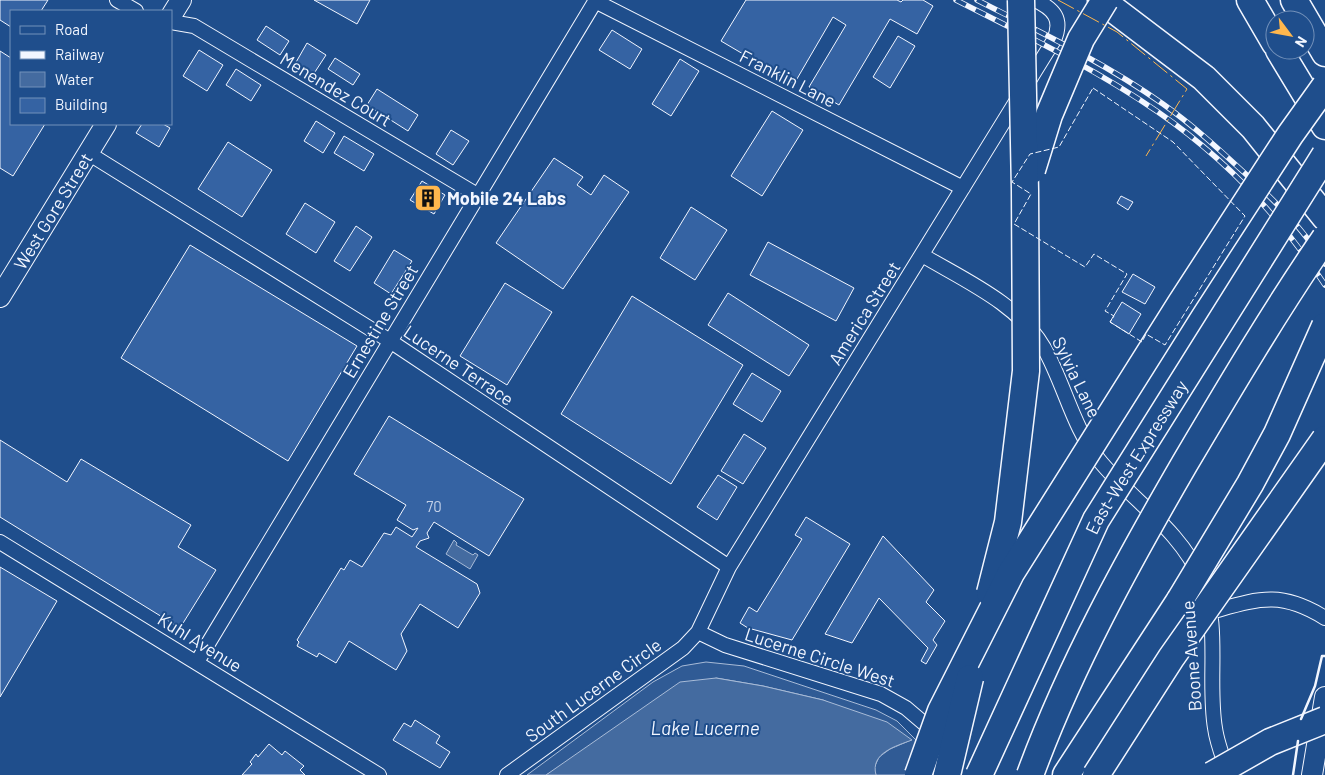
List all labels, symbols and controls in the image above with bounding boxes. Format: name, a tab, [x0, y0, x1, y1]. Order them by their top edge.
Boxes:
legend	[10, 10, 172, 125]
north arrow	[1265, 10, 1315, 60]
text: Road	[55, 20, 88, 38]
text: N	[1292, 34, 1311, 51]
street label: Franklin Lane	[736, 44, 840, 112]
text: Railway	[55, 45, 104, 63]
street label: Menendez Court	[276, 47, 396, 131]
text: Water	[55, 70, 94, 88]
text: Building	[55, 95, 108, 113]
street label: West Gore Street	[9, 148, 97, 273]
building icon: Mobile 24 Labs	[413, 183, 443, 213]
place label: Mobile 24 Labs	[447, 187, 566, 209]
street label: America Street	[823, 257, 905, 369]
street label: Ernestine Street	[338, 260, 422, 382]
street label: Lucerne Terrace	[400, 320, 518, 410]
street label: Sylvia Lane	[1048, 333, 1106, 421]
street label: East-West Expressway	[1080, 376, 1192, 538]
house number: 70	[426, 497, 442, 515]
street label: Boone Avenue	[1176, 600, 1206, 712]
street label: Kuhl Avenue	[154, 607, 246, 677]
street label: Lucerne Circle West	[742, 622, 898, 692]
street label: South Lucerne Circle	[521, 633, 665, 747]
water label: Lake Lucerne	[651, 716, 760, 739]

